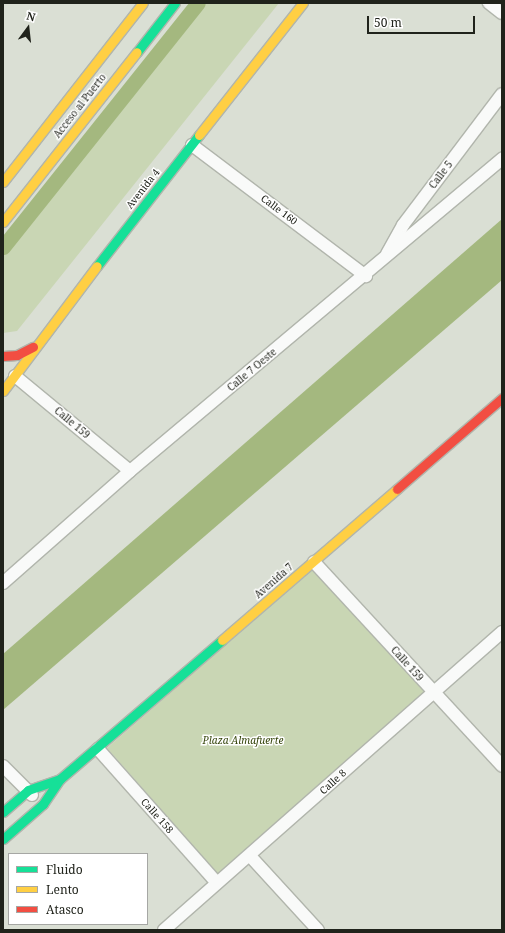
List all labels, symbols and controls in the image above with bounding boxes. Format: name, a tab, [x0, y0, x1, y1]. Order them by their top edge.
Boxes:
north arrow	[8, 8, 48, 48]
text: N	[25, 8, 37, 24]
scale bar	[369, 8, 477, 34]
text: 50 m	[374, 14, 402, 31]
street label: Acceso al Puerto	[51, 72, 109, 140]
street label: Calle 5	[427, 159, 455, 191]
street label: Avenida 4	[124, 167, 162, 211]
street label: Calle 160	[258, 192, 300, 228]
street label: Calle 7 Oeste	[225, 346, 279, 394]
street label: Calle 159	[52, 405, 92, 441]
street label: Avenida 7	[252, 561, 296, 601]
street label: Calle 159	[388, 644, 426, 684]
park label: Plaza Almafuerte	[203, 735, 283, 747]
street label: Calle 8	[317, 767, 349, 797]
street label: Calle 158	[138, 796, 176, 836]
legend	[8, 853, 148, 925]
text: Fluido	[46, 861, 83, 878]
text: Lento	[46, 881, 79, 898]
text: Atasco	[46, 901, 84, 918]

